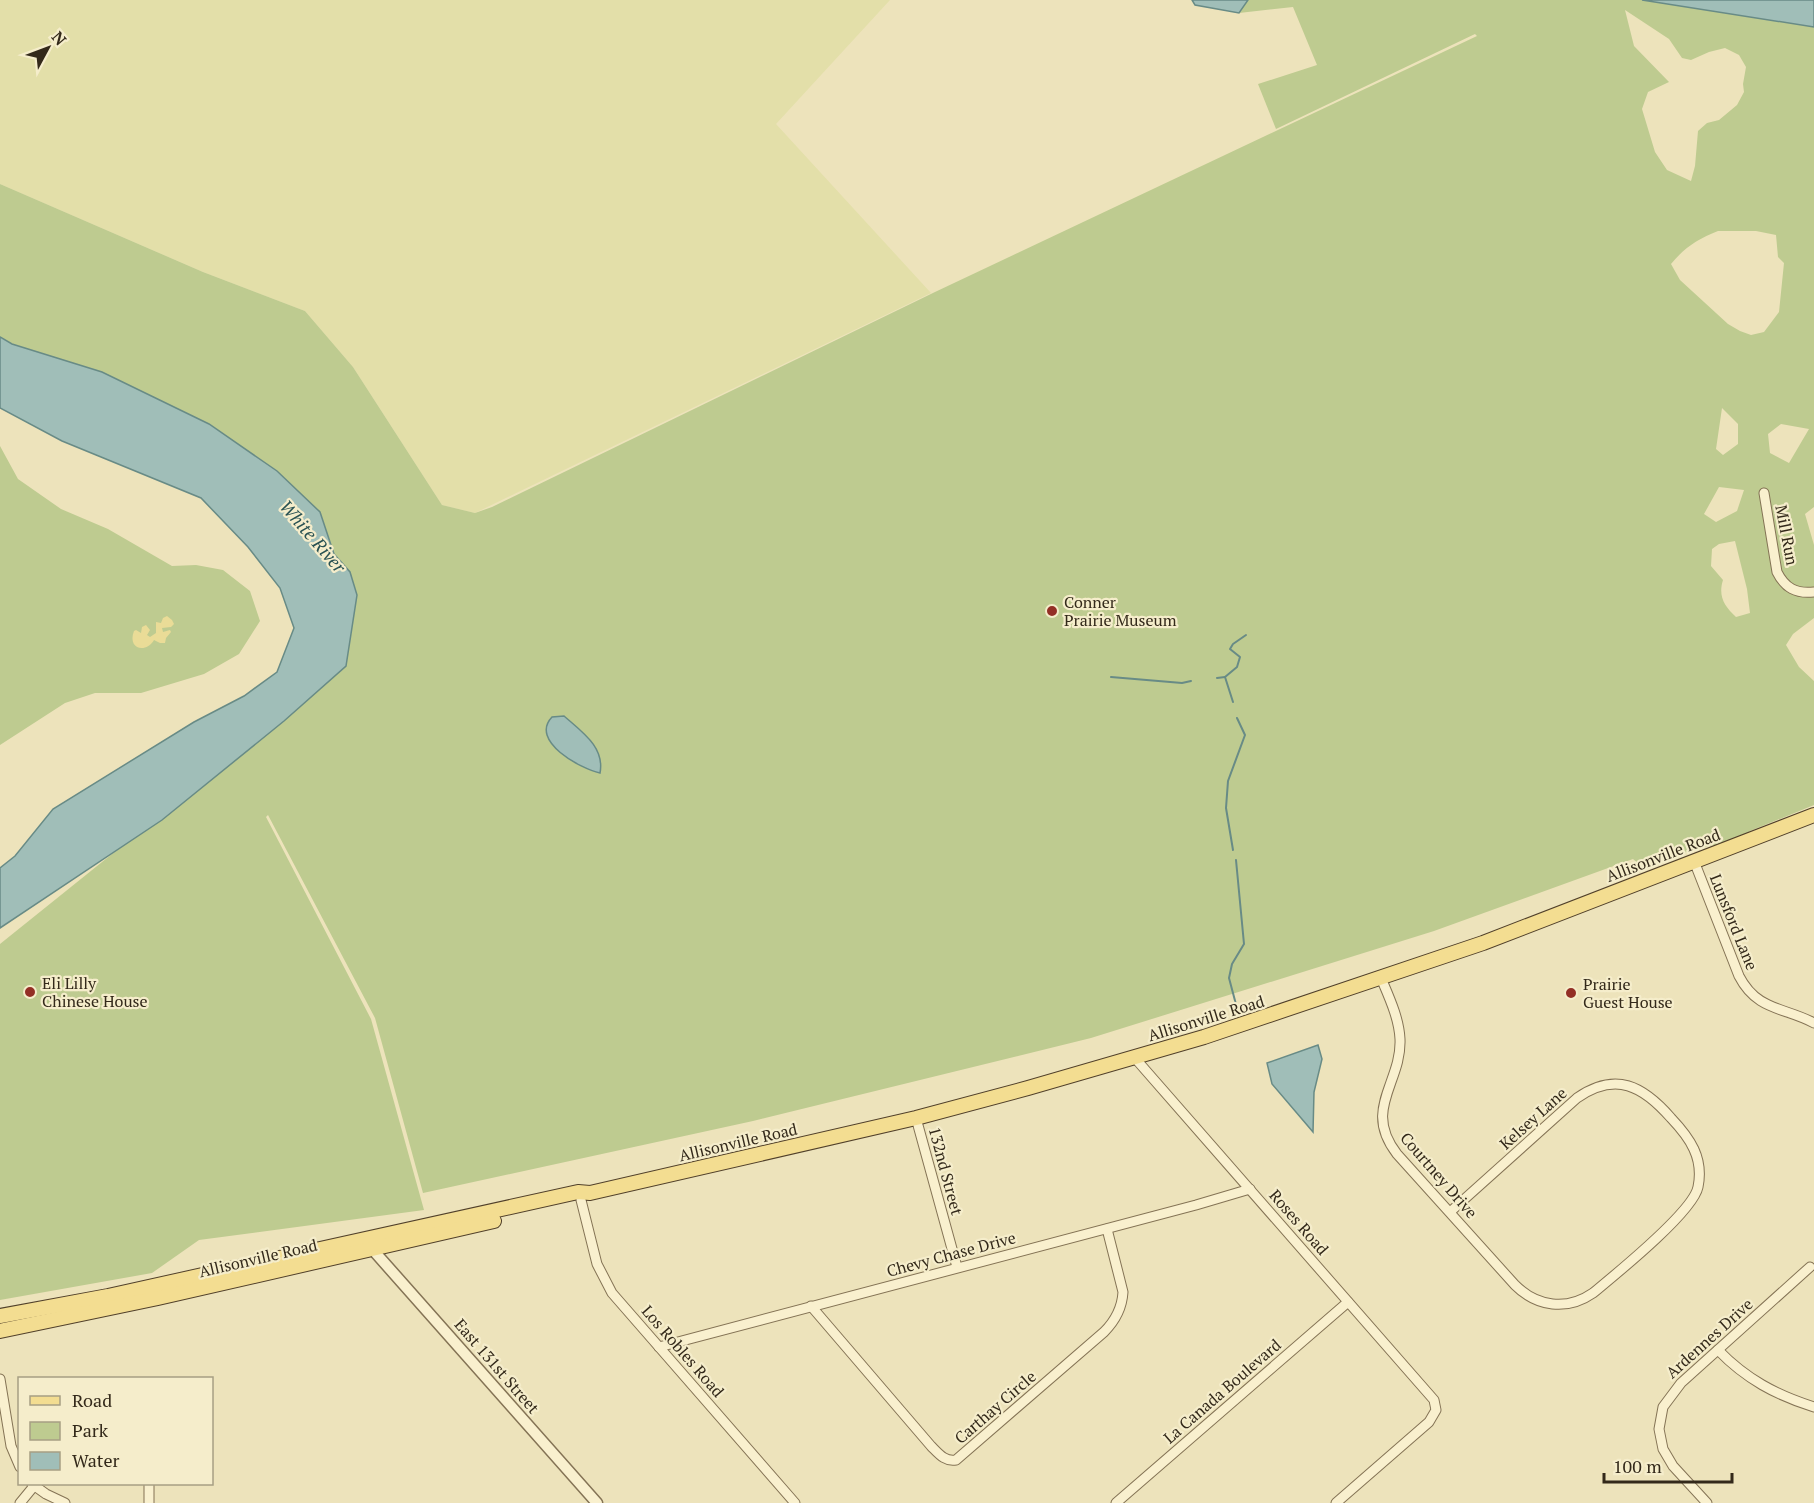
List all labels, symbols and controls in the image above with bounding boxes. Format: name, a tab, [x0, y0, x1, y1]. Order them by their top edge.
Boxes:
north arrow	[18, 18, 78, 78]
text: N	[47, 26, 72, 50]
water label: White River	[275, 494, 352, 578]
street label: Mill Run	[1770, 503, 1804, 568]
place label: Conner Prairie Museum	[1064, 591, 1177, 631]
marker: Conner Prairie Museum	[1045, 604, 1059, 618]
street label: Allisonville Road	[1603, 823, 1723, 887]
street label: Lunsford Lane	[1705, 871, 1763, 973]
place label: Eli Lilly Chinese House	[42, 972, 148, 1012]
place label: Prairie Guest House	[1583, 973, 1673, 1013]
marker: Eli Lilly Chinese House	[23, 985, 37, 999]
marker: Prairie Guest House	[1564, 986, 1578, 1000]
street label: Allisonville Road	[1145, 990, 1267, 1046]
street label: Kelsey Lane	[1495, 1082, 1571, 1154]
street label: Allisonville Road	[677, 1118, 799, 1166]
street label: 132nd Street	[924, 1124, 968, 1218]
street label: Courtney Drive	[1395, 1127, 1483, 1223]
street label: Roses Road	[1264, 1185, 1334, 1260]
street label: Chevy Chase Drive	[884, 1226, 1018, 1282]
street label: Allisonville Road	[197, 1234, 319, 1282]
street label: Ardennes Drive	[1661, 1293, 1757, 1383]
street label: Los Robles Road	[637, 1300, 729, 1402]
street label: East 131st Street	[450, 1314, 544, 1418]
street label: La Canada Boulevard	[1158, 1334, 1286, 1448]
street label: Carthay Circle	[949, 1365, 1041, 1449]
legend	[18, 1377, 213, 1485]
text: Road	[72, 1388, 112, 1412]
text: Park	[72, 1418, 109, 1442]
scale bar	[1604, 1446, 1732, 1484]
text: Water	[72, 1448, 119, 1472]
text: 100 m	[1613, 1454, 1662, 1478]

